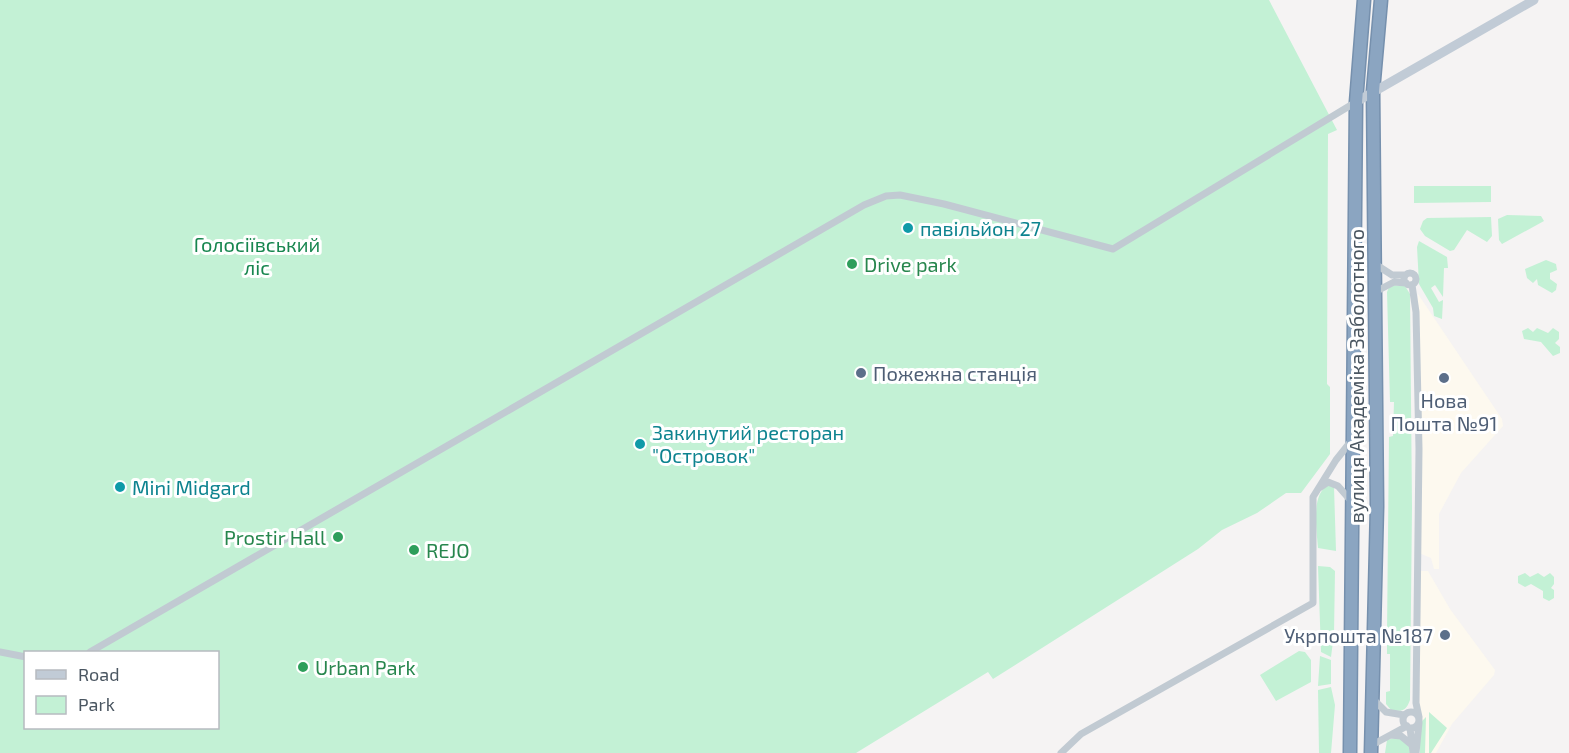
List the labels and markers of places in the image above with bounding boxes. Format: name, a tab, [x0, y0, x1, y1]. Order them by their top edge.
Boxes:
place label: павільйон 27	[920, 216, 1041, 240]
marker: павільйон 27	[901, 221, 915, 235]
place label: Drive park	[864, 252, 957, 276]
marker: Drive park	[845, 257, 859, 271]
place label: Пожежна станція	[873, 361, 1037, 385]
marker: Пожежна станція	[854, 366, 868, 380]
marker: Нова Пошта №91	[1437, 371, 1451, 385]
place label: Нова Пошта №91	[1391, 388, 1497, 435]
place label: Закинутий ресторан "Островок"	[652, 420, 844, 467]
marker: Закинутий ресторан "Островок"	[633, 437, 647, 451]
place label: Mini Midgard	[132, 475, 251, 499]
marker: Mini Midgard	[113, 480, 127, 494]
place label: Prostir Hall	[224, 525, 326, 549]
marker: Prostir Hall	[331, 530, 345, 544]
place label: REJO	[426, 538, 470, 562]
marker: REJO	[407, 543, 421, 557]
place label: Укрпошта №187	[1284, 623, 1433, 647]
marker: Укрпошта №187	[1438, 628, 1452, 642]
place label: Urban Park	[315, 655, 416, 679]
marker: Urban Park	[296, 660, 310, 674]

